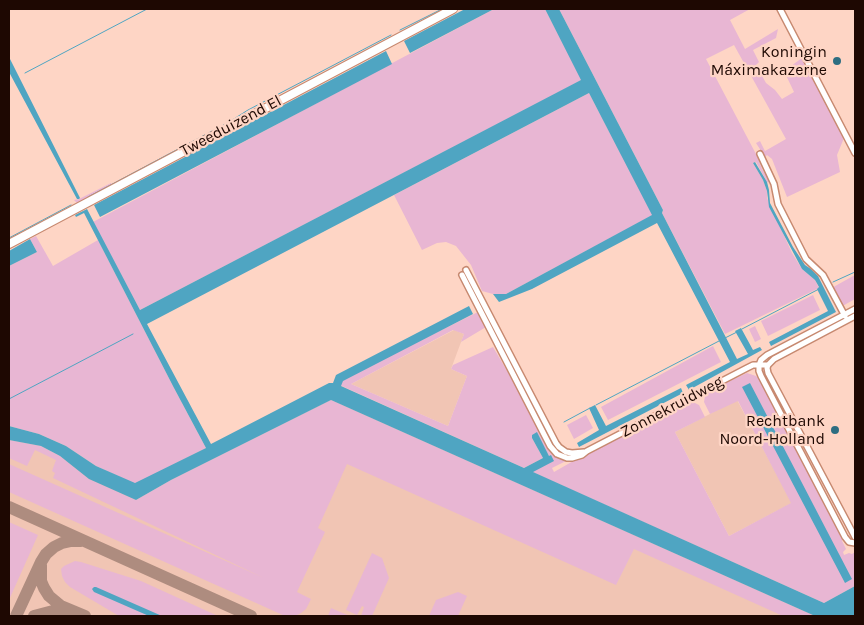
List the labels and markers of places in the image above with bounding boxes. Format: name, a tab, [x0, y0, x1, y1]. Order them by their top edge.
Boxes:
place label: Koningin Máximakazerne	[711, 42, 827, 80]
marker: Koningin Máximakazerne	[831, 55, 843, 67]
place label: Rechtbank Noord-Holland	[719, 411, 825, 449]
marker: Rechtbank Noord-Holland	[829, 424, 841, 436]

